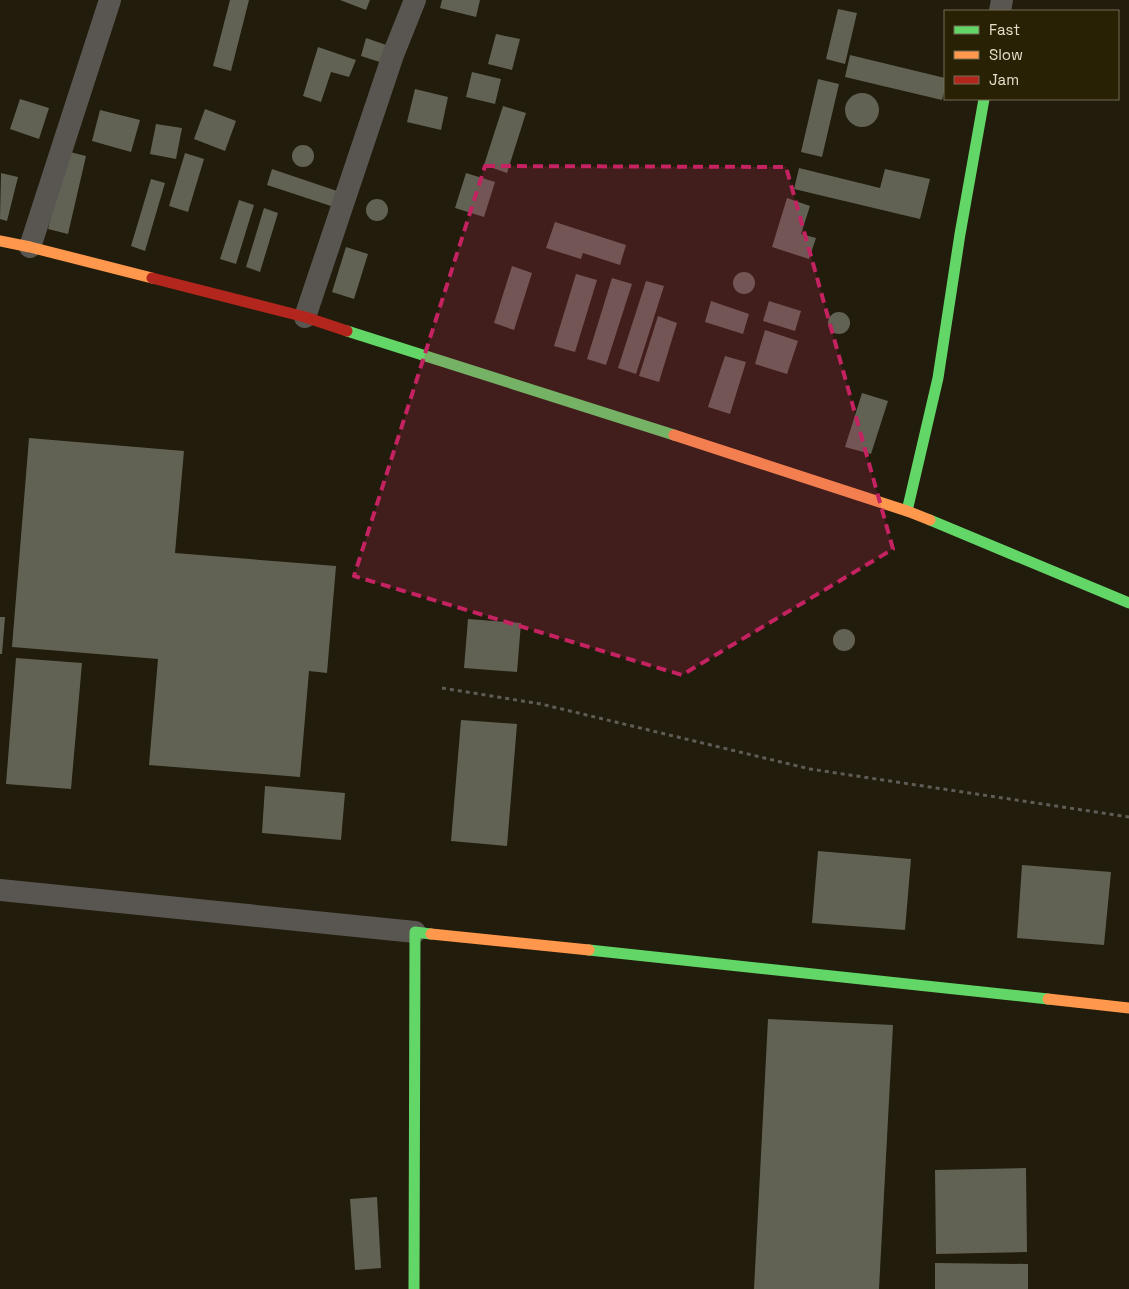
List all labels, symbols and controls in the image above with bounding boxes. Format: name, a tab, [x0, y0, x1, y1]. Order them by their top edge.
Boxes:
legend	[944, 10, 1119, 100]
text: Fast	[989, 20, 1020, 39]
text: Slow	[989, 45, 1023, 64]
text: Jam	[989, 70, 1019, 89]

